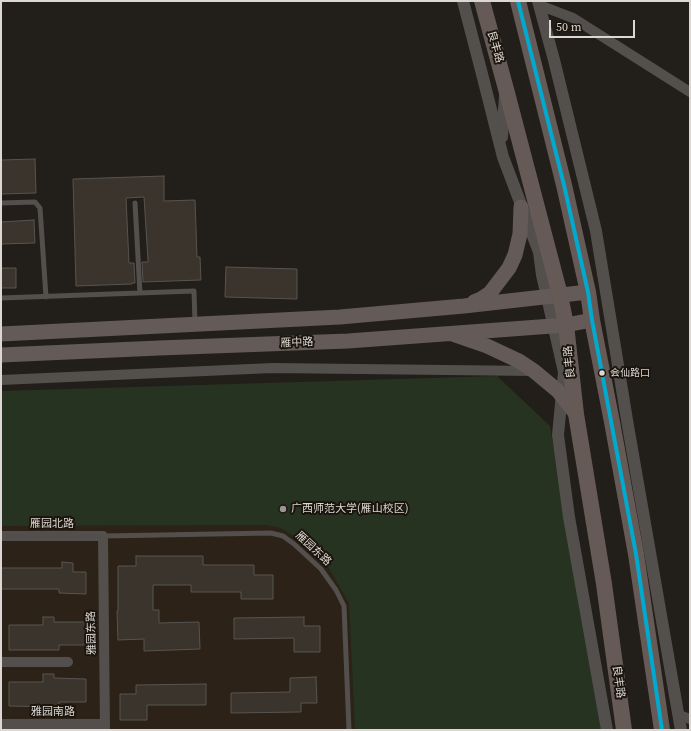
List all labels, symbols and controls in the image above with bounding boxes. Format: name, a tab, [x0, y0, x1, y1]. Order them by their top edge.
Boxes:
scale bar	[551, 12, 637, 38]
text: 50 m	[556, 19, 582, 35]
street label: 良丰路	[484, 29, 506, 65]
street label: 雁中路	[280, 336, 314, 350]
street label: 良丰路	[562, 345, 578, 379]
place label: 会仙路口	[610, 367, 650, 379]
marker: 会仙路口	[597, 368, 607, 378]
place label: 广西师范大学(雁山校区)	[291, 502, 408, 516]
marker: 广西师范大学(雁山校区)	[278, 504, 288, 514]
street label: 雁园北路	[30, 517, 74, 531]
street label: 雁园东路	[292, 529, 334, 569]
street label: 雅园东路	[85, 611, 99, 655]
street label: 良丰路	[609, 665, 627, 699]
street label: 雅园南路	[31, 705, 75, 719]

